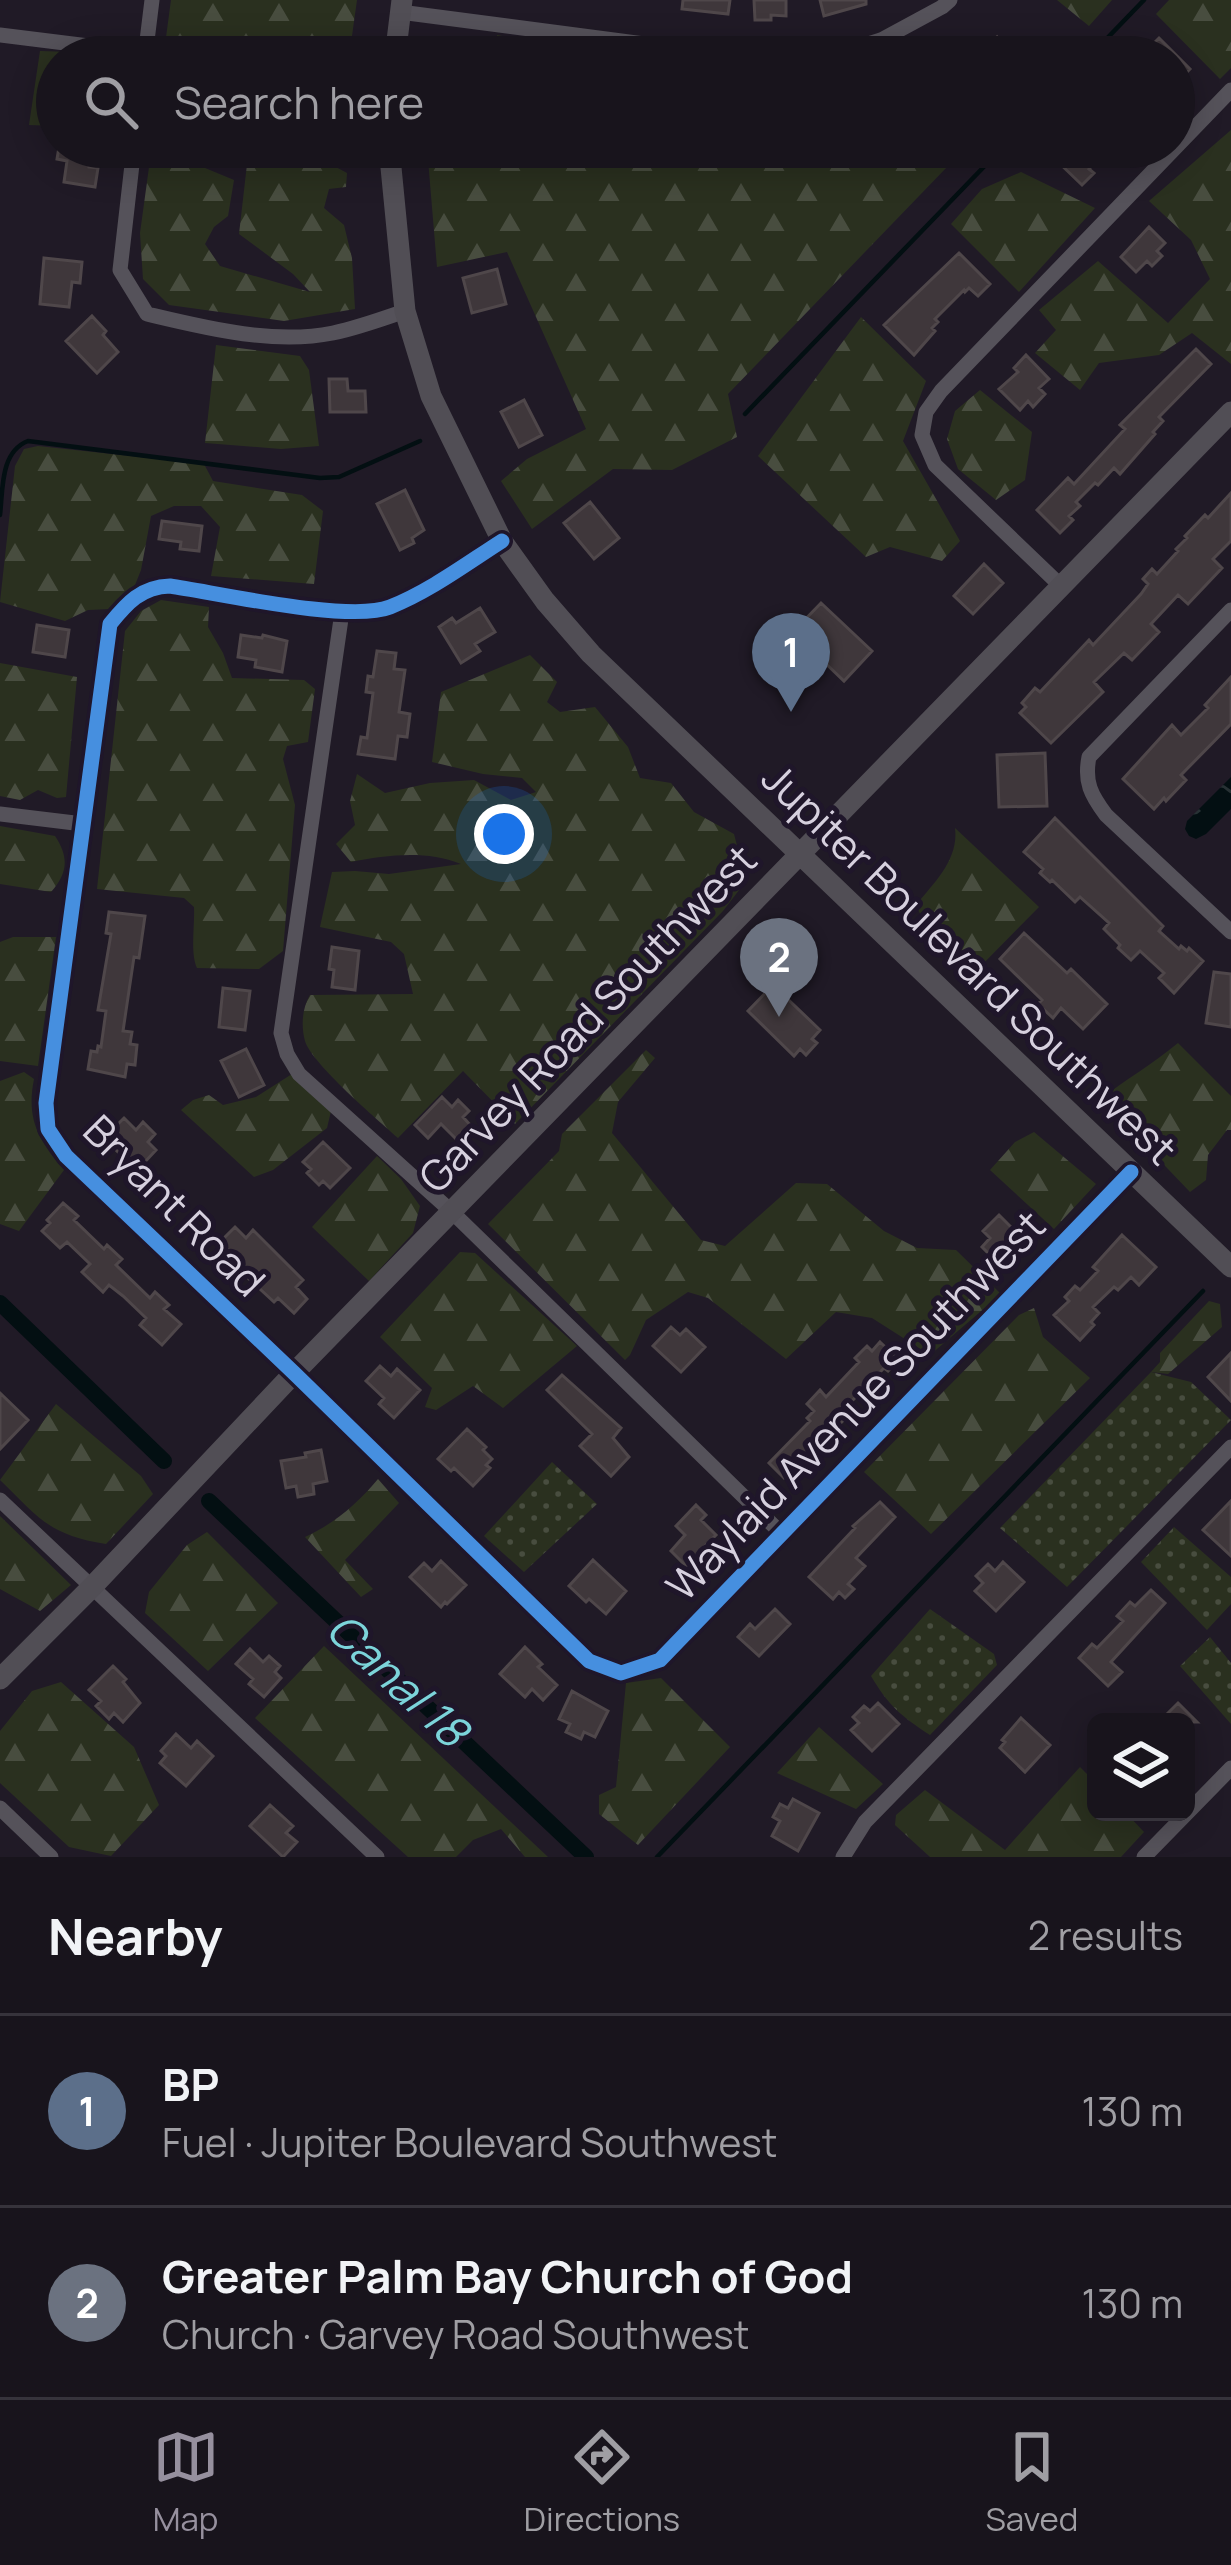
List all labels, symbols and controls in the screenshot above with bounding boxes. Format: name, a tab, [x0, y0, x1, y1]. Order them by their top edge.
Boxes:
search box	[36, 36, 1195, 168]
icon: search	[78, 69, 144, 135]
text: Search here	[174, 71, 424, 133]
pin: 1	[752, 613, 830, 712]
street label: Jupiter Boulevard Southwest	[750, 749, 1190, 1177]
your location	[474, 804, 534, 864]
street label: Garvey Road Southwest	[405, 831, 769, 1205]
pin: 2	[740, 918, 818, 1017]
street label: Bryant Road	[71, 1101, 279, 1309]
street label: Waylaid Avenue Southwest	[653, 1197, 1057, 1613]
water label: Canal 18	[314, 1598, 485, 1763]
map controls	[1087, 1713, 1195, 1821]
button: layers	[1087, 1713, 1195, 1821]
text: Nearby	[48, 1901, 223, 1970]
text: 2 results	[1028, 1908, 1183, 1962]
text: BP	[162, 2053, 219, 2115]
text: 1	[78, 2084, 96, 2138]
text: 130 m	[1082, 2084, 1183, 2138]
text: Fuel · Jupiter Boulevard Southwest	[162, 2115, 777, 2169]
text: Greater Palm Bay Church of God	[162, 2245, 853, 2307]
text: 2	[75, 2276, 99, 2330]
text: 130 m	[1082, 2276, 1183, 2330]
text: Church · Garvey Road Southwest	[162, 2307, 749, 2361]
tab: Map	[153, 2424, 219, 2541]
tab: Directions	[524, 2424, 680, 2541]
tab: Saved	[985, 2424, 1078, 2541]

